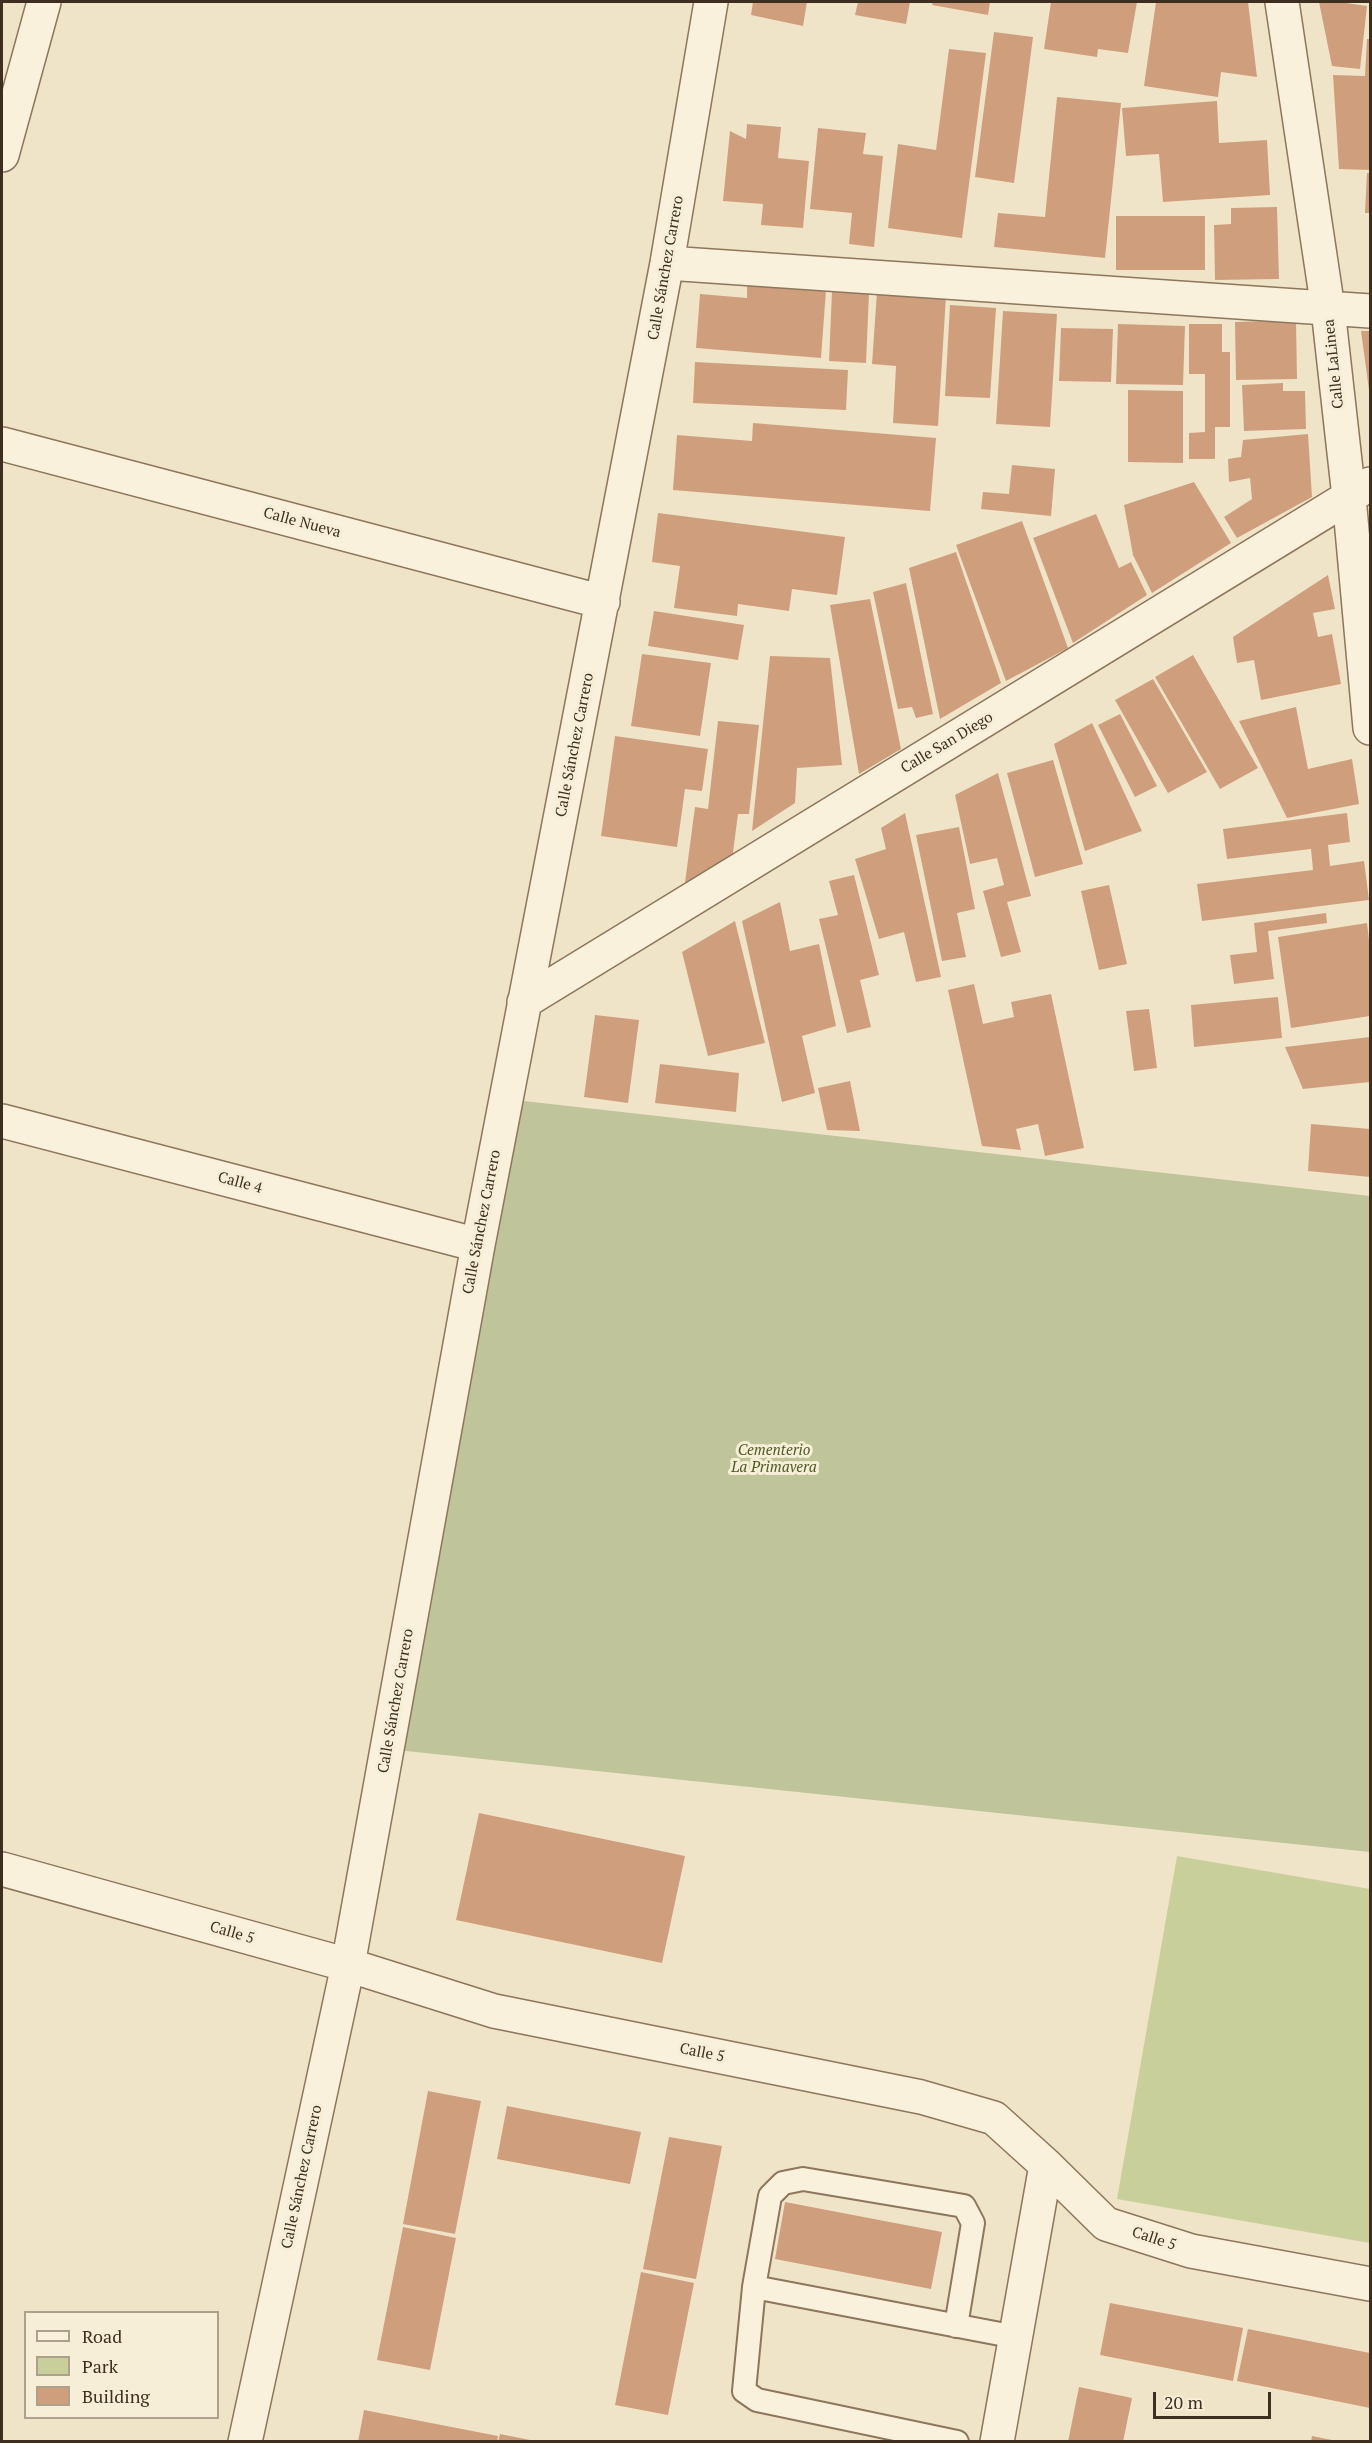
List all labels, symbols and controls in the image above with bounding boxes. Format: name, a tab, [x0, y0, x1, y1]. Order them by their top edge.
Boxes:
street label: Calle Sánchez Carrero	[644, 194, 688, 342]
street label: Calle LaLinea	[1320, 318, 1348, 410]
street label: Calle Nueva	[261, 504, 343, 542]
street label: Calle Sánchez Carrero	[552, 671, 598, 819]
street label: Calle San Diego	[898, 708, 996, 778]
street label: Calle Sánchez Carrero	[459, 1148, 505, 1296]
street label: Calle 4	[216, 1168, 264, 1198]
park label: Cementerio La Primavera	[731, 1442, 817, 1477]
street label: Calle Sánchez Carrero	[374, 1627, 418, 1775]
street label: Calle 5	[208, 1918, 256, 1948]
street label: Calle 5	[678, 2040, 726, 2066]
street label: Calle Sánchez Carrero	[278, 2103, 326, 2251]
street label: Calle 5	[1130, 2223, 1178, 2255]
legend	[24, 2311, 219, 2419]
text: Road	[82, 2324, 122, 2348]
text: Park	[82, 2354, 118, 2378]
scale bar	[1156, 2380, 1274, 2418]
text: Building	[82, 2384, 150, 2408]
text: 20 m	[1164, 2390, 1203, 2414]

